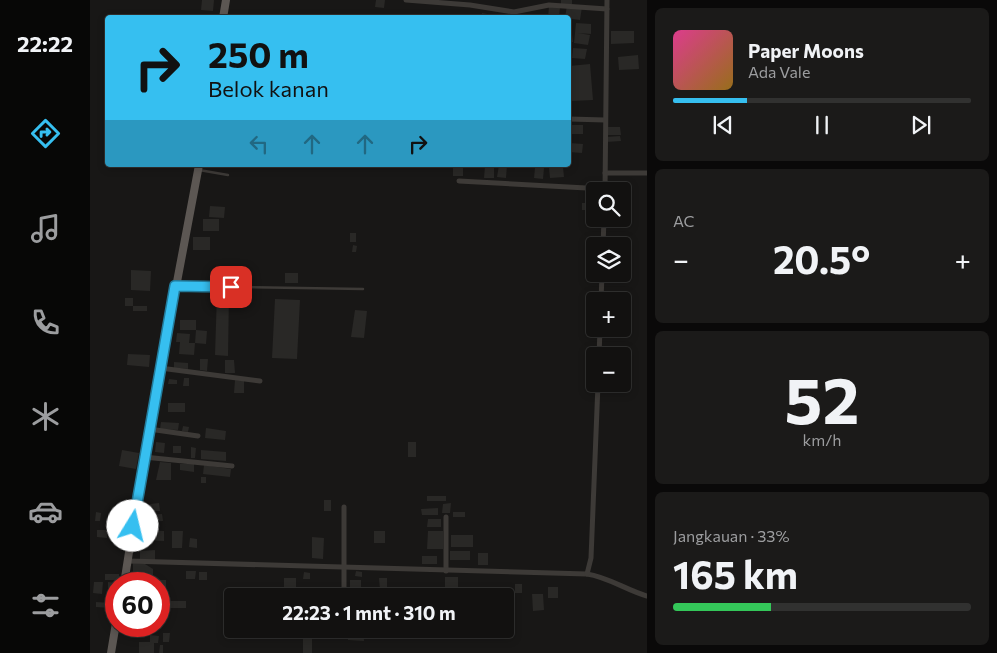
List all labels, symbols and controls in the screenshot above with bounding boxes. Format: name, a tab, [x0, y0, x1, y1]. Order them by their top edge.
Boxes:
text: 22:22	[17, 30, 73, 57]
text: 250 m	[208, 32, 309, 75]
icon: right	[125, 35, 190, 100]
text: Paper Moons	[748, 39, 864, 62]
text: Ada Vale	[748, 62, 810, 81]
text: Belok kanan	[208, 75, 329, 102]
icon: previous	[709, 111, 737, 139]
icon: pause	[808, 111, 836, 139]
icon: next	[907, 111, 935, 139]
icon: directions	[28, 116, 63, 151]
icon: left	[245, 130, 273, 158]
icon: ahead	[298, 130, 326, 158]
icon: ahead	[351, 130, 379, 158]
icon: right	[404, 130, 432, 158]
map controls	[586, 182, 631, 392]
button: search	[586, 182, 631, 227]
icon: music	[28, 211, 63, 246]
text: AC	[673, 211, 695, 230]
text: 20.5°	[773, 235, 870, 282]
button: layers	[586, 237, 631, 282]
text: −	[673, 242, 689, 276]
text: +	[955, 242, 971, 276]
pin	[210, 266, 252, 308]
icon: arrive	[217, 273, 245, 301]
button: +	[586, 292, 631, 337]
icon: phone	[28, 305, 63, 340]
button: −	[586, 347, 631, 392]
text: 52	[785, 358, 859, 437]
icon: climate	[28, 399, 63, 434]
text: km/h	[803, 430, 841, 449]
icon: car	[28, 494, 63, 529]
position arrow	[106, 499, 158, 551]
text: Jangkauan · 33%	[673, 526, 790, 545]
text: 165 km	[673, 550, 798, 597]
speed limit sign: 60	[105, 572, 170, 637]
icon: filters	[28, 588, 63, 623]
text: 22:23 · 1 mnt · 310 m	[282, 601, 456, 624]

